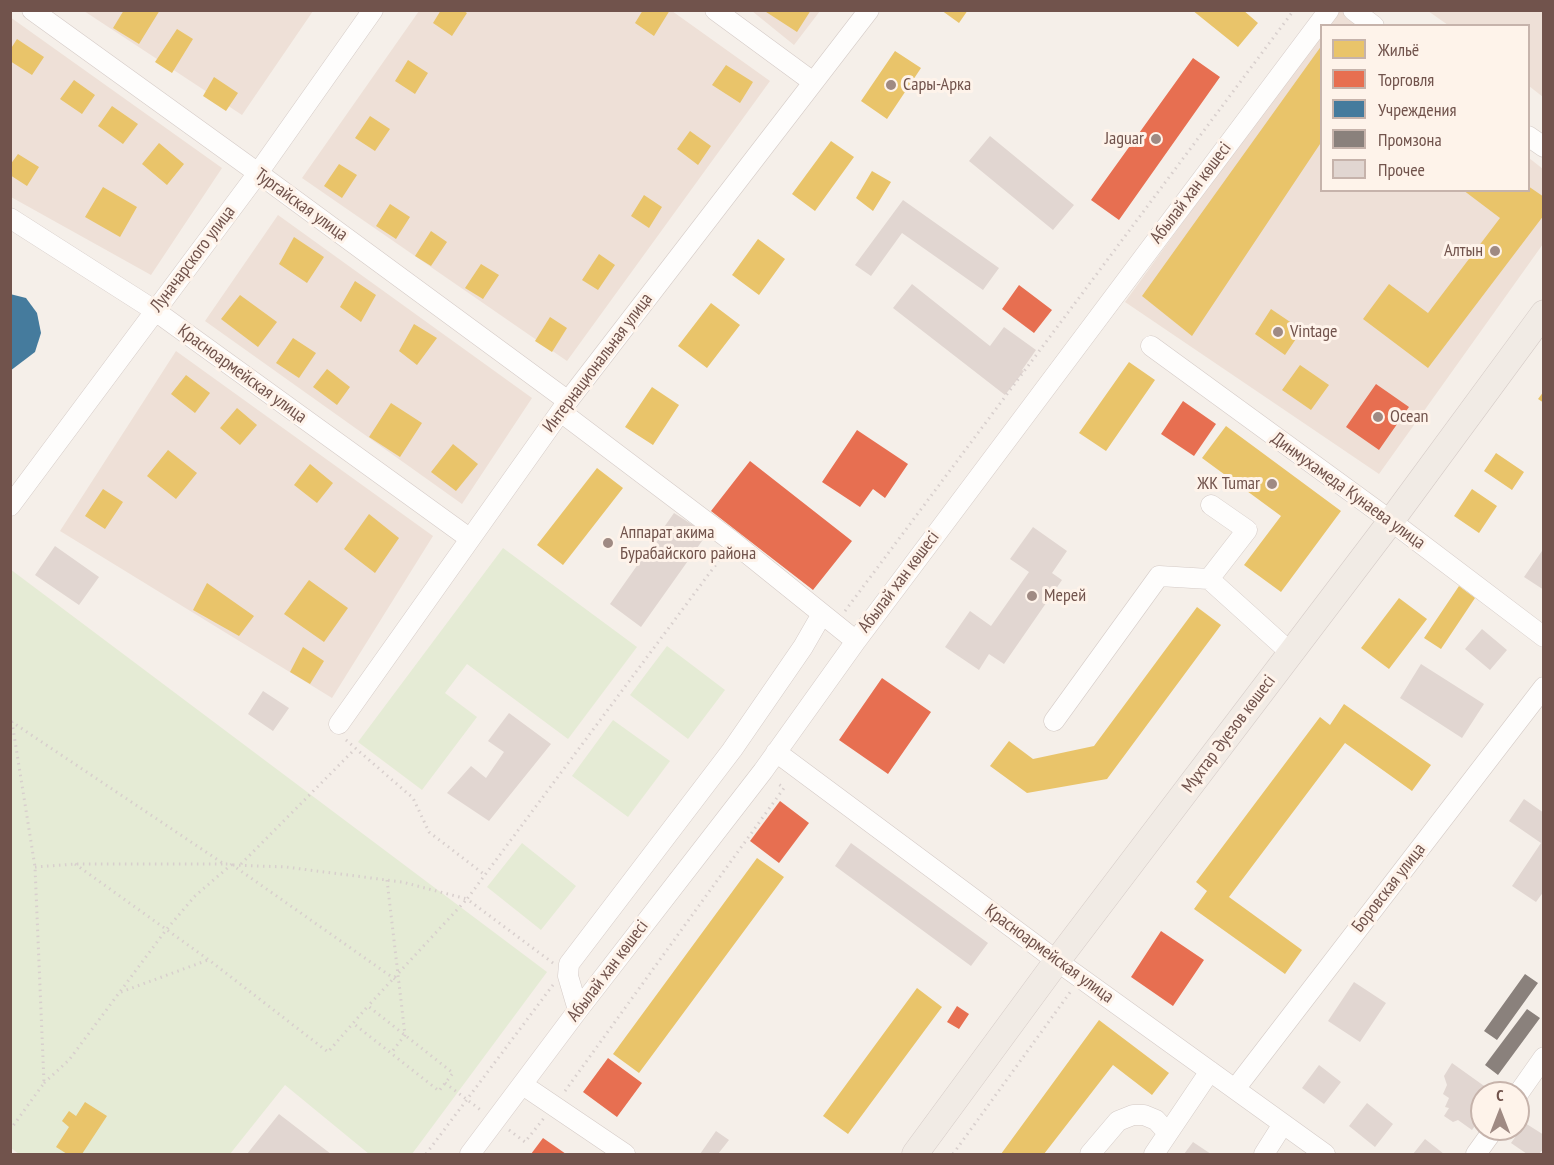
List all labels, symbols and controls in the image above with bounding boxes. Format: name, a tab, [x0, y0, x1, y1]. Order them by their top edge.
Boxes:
legend	[1320, 24, 1530, 192]
text: Жильё	[1378, 38, 1419, 61]
text: Торговля	[1378, 68, 1434, 91]
place label: Сары-Арка	[903, 74, 971, 96]
marker: Сары-Арка	[884, 78, 898, 92]
text: Учреждения	[1378, 98, 1456, 121]
place label: Jaguar	[1105, 128, 1144, 150]
text: Промзона	[1378, 128, 1442, 151]
marker: Jaguar	[1149, 132, 1163, 146]
street label: Абылай хан көшесі	[1146, 138, 1236, 248]
text: Прочее	[1378, 158, 1425, 181]
street label: Тургайская улица	[250, 164, 352, 246]
street label: Луначарского улица	[146, 202, 240, 316]
place label: Алтын	[1444, 240, 1483, 262]
marker: Алтын	[1488, 244, 1502, 258]
street label: Интернациональная улица	[539, 289, 657, 437]
street label: Красноармейская улица	[173, 320, 311, 428]
place label: Vintage	[1290, 321, 1338, 343]
marker: Vintage	[1271, 325, 1285, 339]
place label: Ocean	[1390, 406, 1429, 428]
marker: Ocean	[1371, 410, 1385, 424]
street label: Динмухамеда Кунаева улица	[1267, 428, 1429, 554]
place label: ЖК Tumar	[1197, 473, 1260, 495]
marker: ЖК Tumar	[1265, 477, 1279, 491]
place label: Аппарат акима Бурабайского района	[620, 522, 756, 564]
street label: Абылай хан көшесі	[854, 527, 944, 637]
marker: Аппарат акима Бурабайского района	[601, 536, 615, 550]
place label: Мерей	[1044, 585, 1086, 607]
marker: Мерей	[1025, 589, 1039, 603]
street label: Мұхтар Әуезов көшесі	[1178, 671, 1280, 797]
street label: Боровская улица	[1348, 839, 1430, 937]
street label: Красноармейская улица	[980, 900, 1118, 1008]
street label: Абылай хан көшесі	[563, 916, 653, 1026]
north arrow	[1470, 1081, 1530, 1141]
text: С	[1496, 1085, 1504, 1105]

